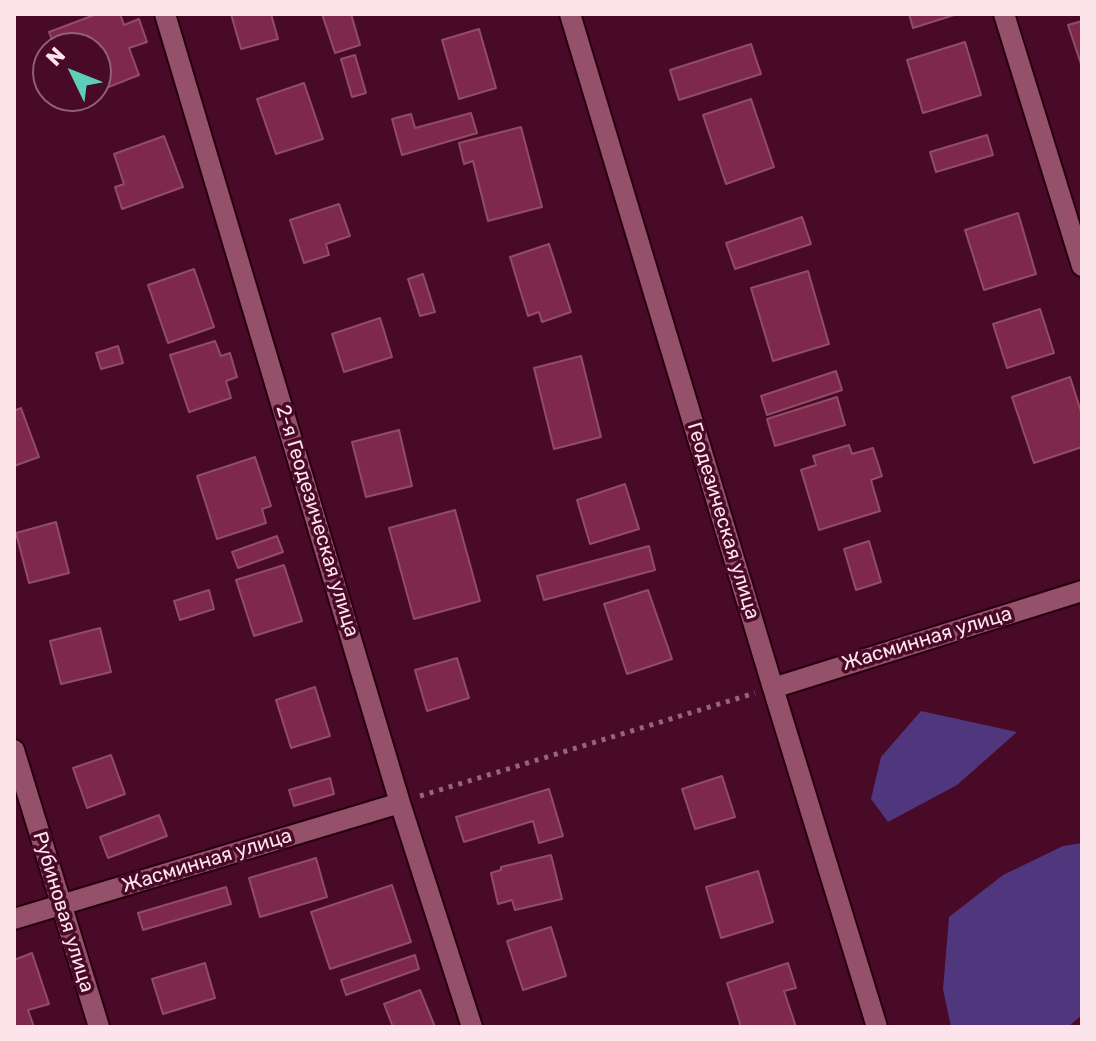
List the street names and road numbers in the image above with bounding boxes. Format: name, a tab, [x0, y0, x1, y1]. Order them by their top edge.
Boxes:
street label: 2-я Геодезическая улица	[270, 402, 364, 640]
street label: Геодезическая улица	[682, 420, 764, 622]
street label: Жасминная улица	[839, 602, 1015, 676]
street label: Жасминная улица	[119, 824, 295, 898]
street label: Рубиновая улица	[27, 829, 99, 995]

